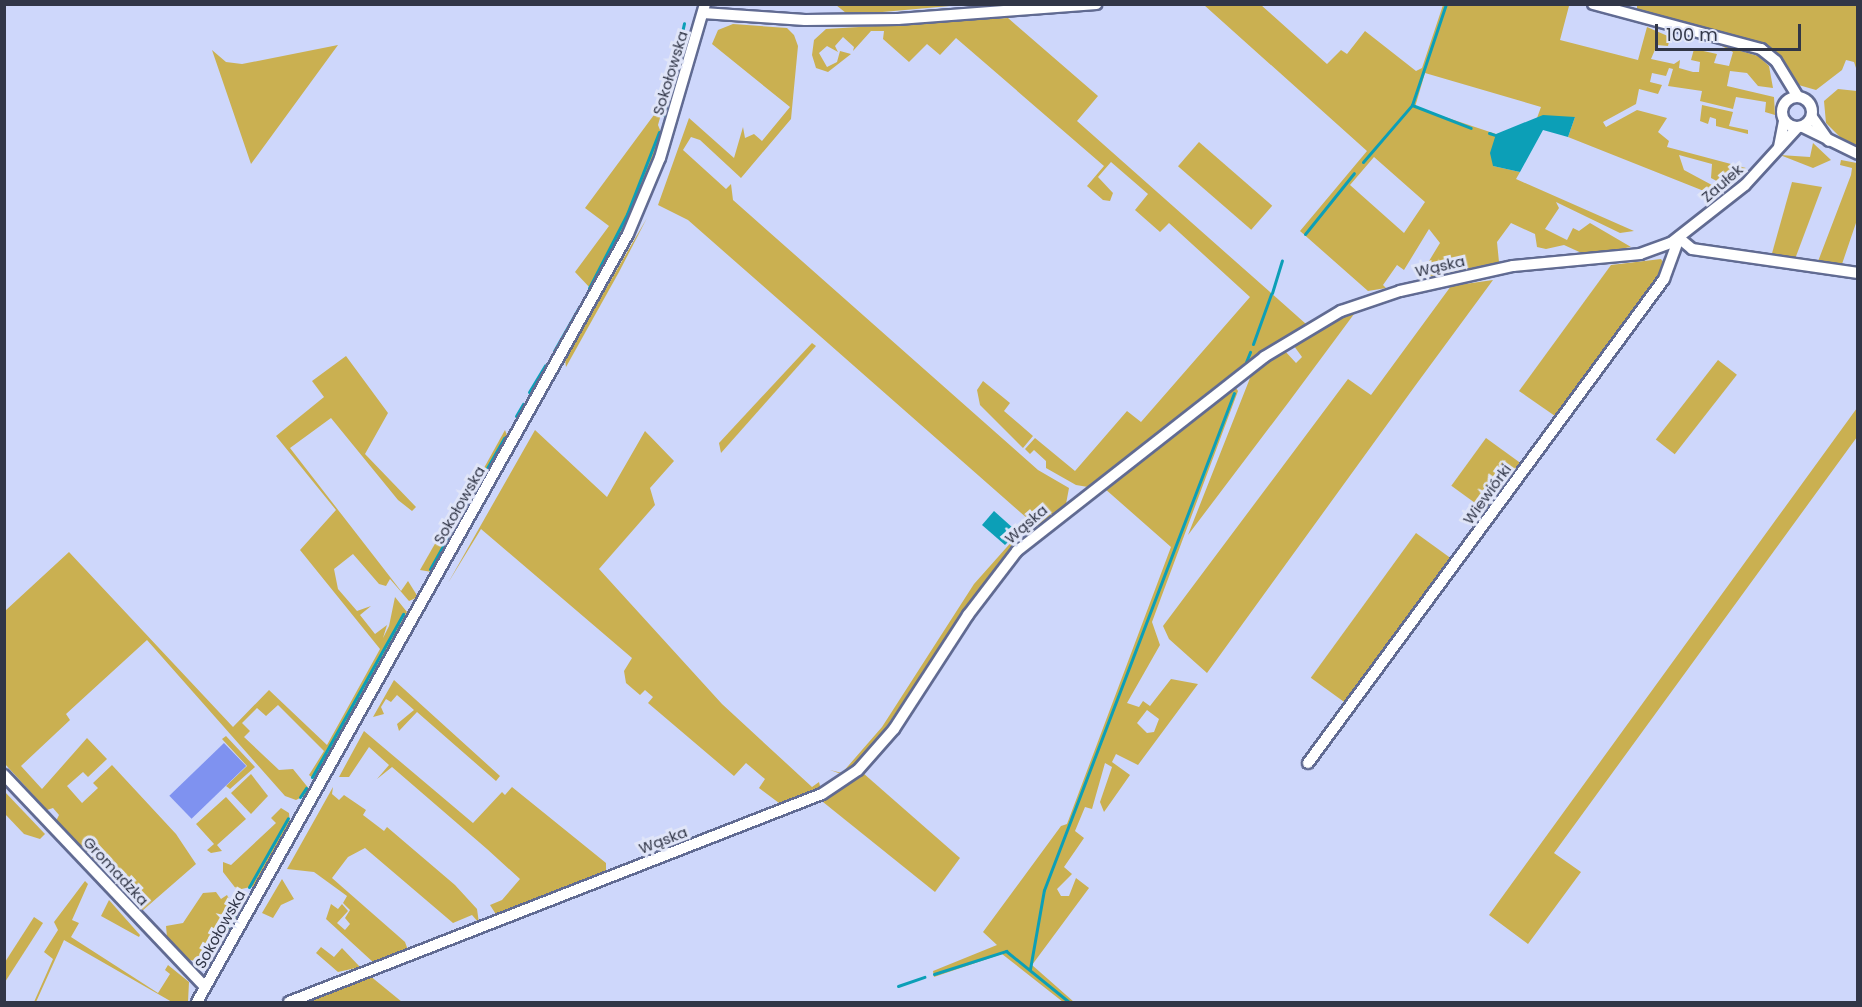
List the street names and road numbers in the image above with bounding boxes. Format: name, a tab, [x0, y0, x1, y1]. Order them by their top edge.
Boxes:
street label: Sokołowska	[649, 29, 691, 117]
street label: Zaułek	[1698, 160, 1746, 206]
street label: Wąska	[1413, 252, 1467, 280]
street label: Wiewiórki	[1459, 460, 1515, 528]
street label: Sokołowska	[429, 463, 489, 547]
street label: Wąska	[1001, 501, 1051, 547]
street label: Wąska	[636, 823, 690, 857]
street label: Gromadzka	[80, 833, 152, 909]
street label: Sokołowska	[191, 887, 249, 971]

